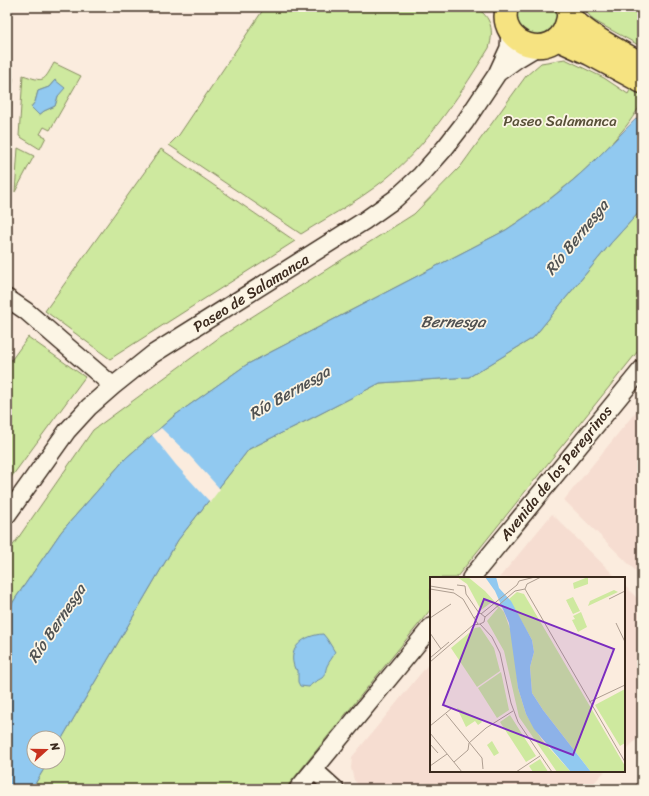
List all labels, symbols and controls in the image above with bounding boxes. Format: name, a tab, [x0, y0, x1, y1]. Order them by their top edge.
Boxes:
park label: Paseo Salamanca	[503, 108, 617, 134]
water label: Río Bernesga	[537, 192, 617, 282]
street label: Paseo de Salamanca	[188, 246, 315, 339]
water label: Bernesga	[421, 307, 487, 336]
water label: Río Bernesga	[243, 356, 337, 428]
street label: Avenida de los Peregrinos	[492, 399, 619, 547]
water label: Río Bernesga	[19, 576, 95, 669]
inset map	[430, 577, 625, 772]
north arrow	[26, 730, 66, 770]
text: N	[44, 739, 65, 754]

